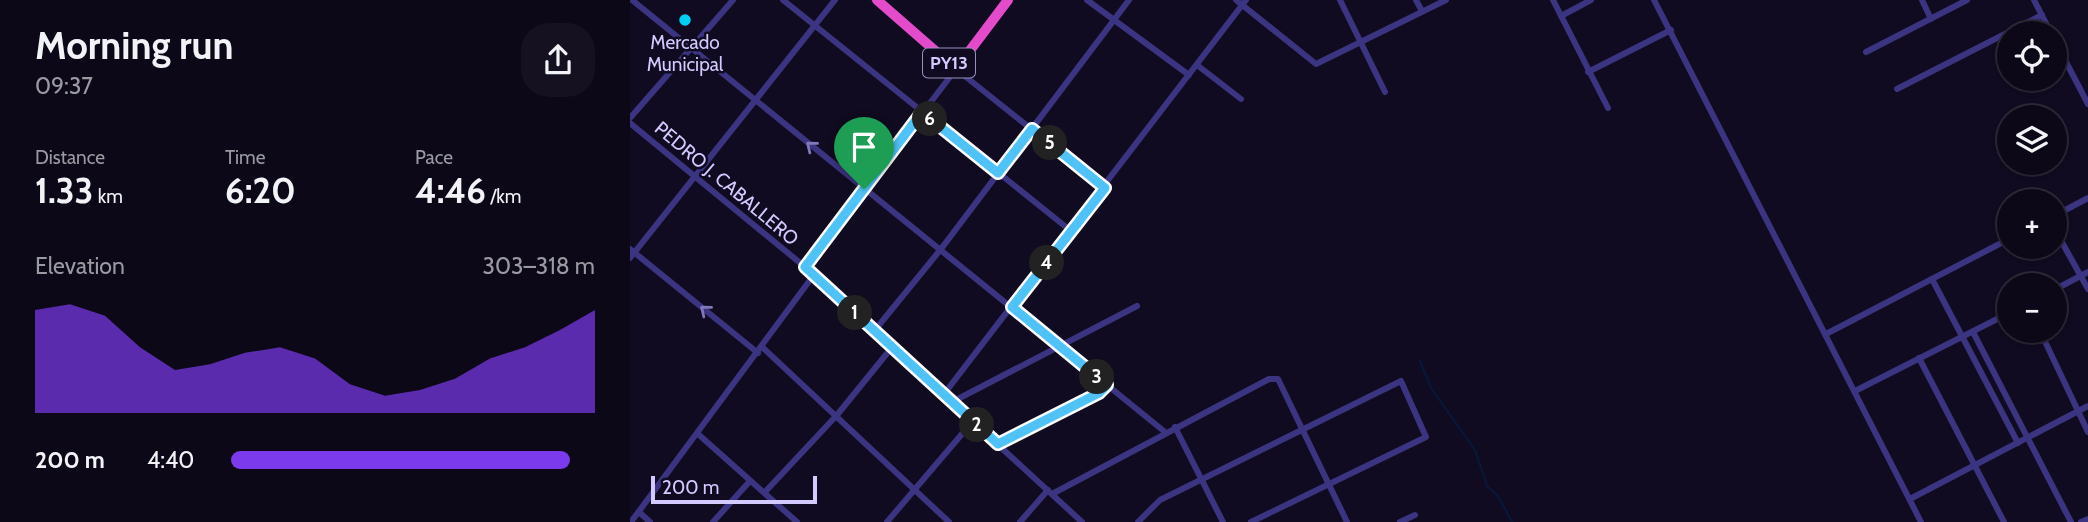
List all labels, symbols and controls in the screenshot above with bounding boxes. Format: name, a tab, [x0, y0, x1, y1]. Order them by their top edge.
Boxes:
marker: Mercado Municipal	[677, 12, 693, 28]
map controls	[1997, 21, 2067, 343]
button: locate	[1997, 21, 2067, 91]
text: Morning run	[35, 22, 234, 69]
button: share	[521, 23, 595, 97]
place label: Mercado Municipal	[647, 31, 724, 76]
road number: PY13	[923, 48, 975, 78]
text: 09:37	[35, 72, 93, 100]
pin: 6	[912, 102, 948, 136]
button: layers	[1997, 105, 2067, 175]
text: 6	[924, 107, 935, 130]
street label: PEDRO J. CABALLERO	[650, 116, 803, 250]
pin	[834, 117, 894, 189]
pin: 5	[1032, 125, 1068, 160]
icon: arrive	[845, 128, 883, 166]
text: 5	[1044, 131, 1055, 154]
one-way arrow	[806, 142, 819, 155]
text: Distance	[35, 146, 105, 169]
text: Time	[225, 146, 265, 169]
text: Pace	[415, 146, 453, 169]
text: 1.33	[35, 169, 93, 212]
text: 6:20	[225, 169, 296, 212]
text: 4:46	[415, 169, 486, 212]
text: km	[93, 185, 123, 208]
text: /km	[486, 185, 522, 208]
button: +	[1997, 189, 2067, 259]
pin: 4	[1030, 246, 1064, 280]
text: 4	[1041, 251, 1052, 274]
text: Elevation	[35, 252, 125, 280]
text: 303–318 m	[483, 252, 595, 280]
button: −	[1997, 273, 2067, 343]
pin: 1	[838, 296, 873, 330]
text: 1	[851, 301, 858, 324]
one-way arrow	[700, 306, 713, 318]
pin: 3	[1079, 360, 1114, 394]
text: 3	[1091, 365, 1102, 388]
pin: 2	[960, 408, 994, 442]
text: 2	[971, 413, 982, 436]
text: 200 m	[35, 446, 105, 474]
text: 4:40	[147, 446, 194, 474]
scale bar	[651, 473, 817, 505]
text: 200 m	[662, 476, 719, 499]

